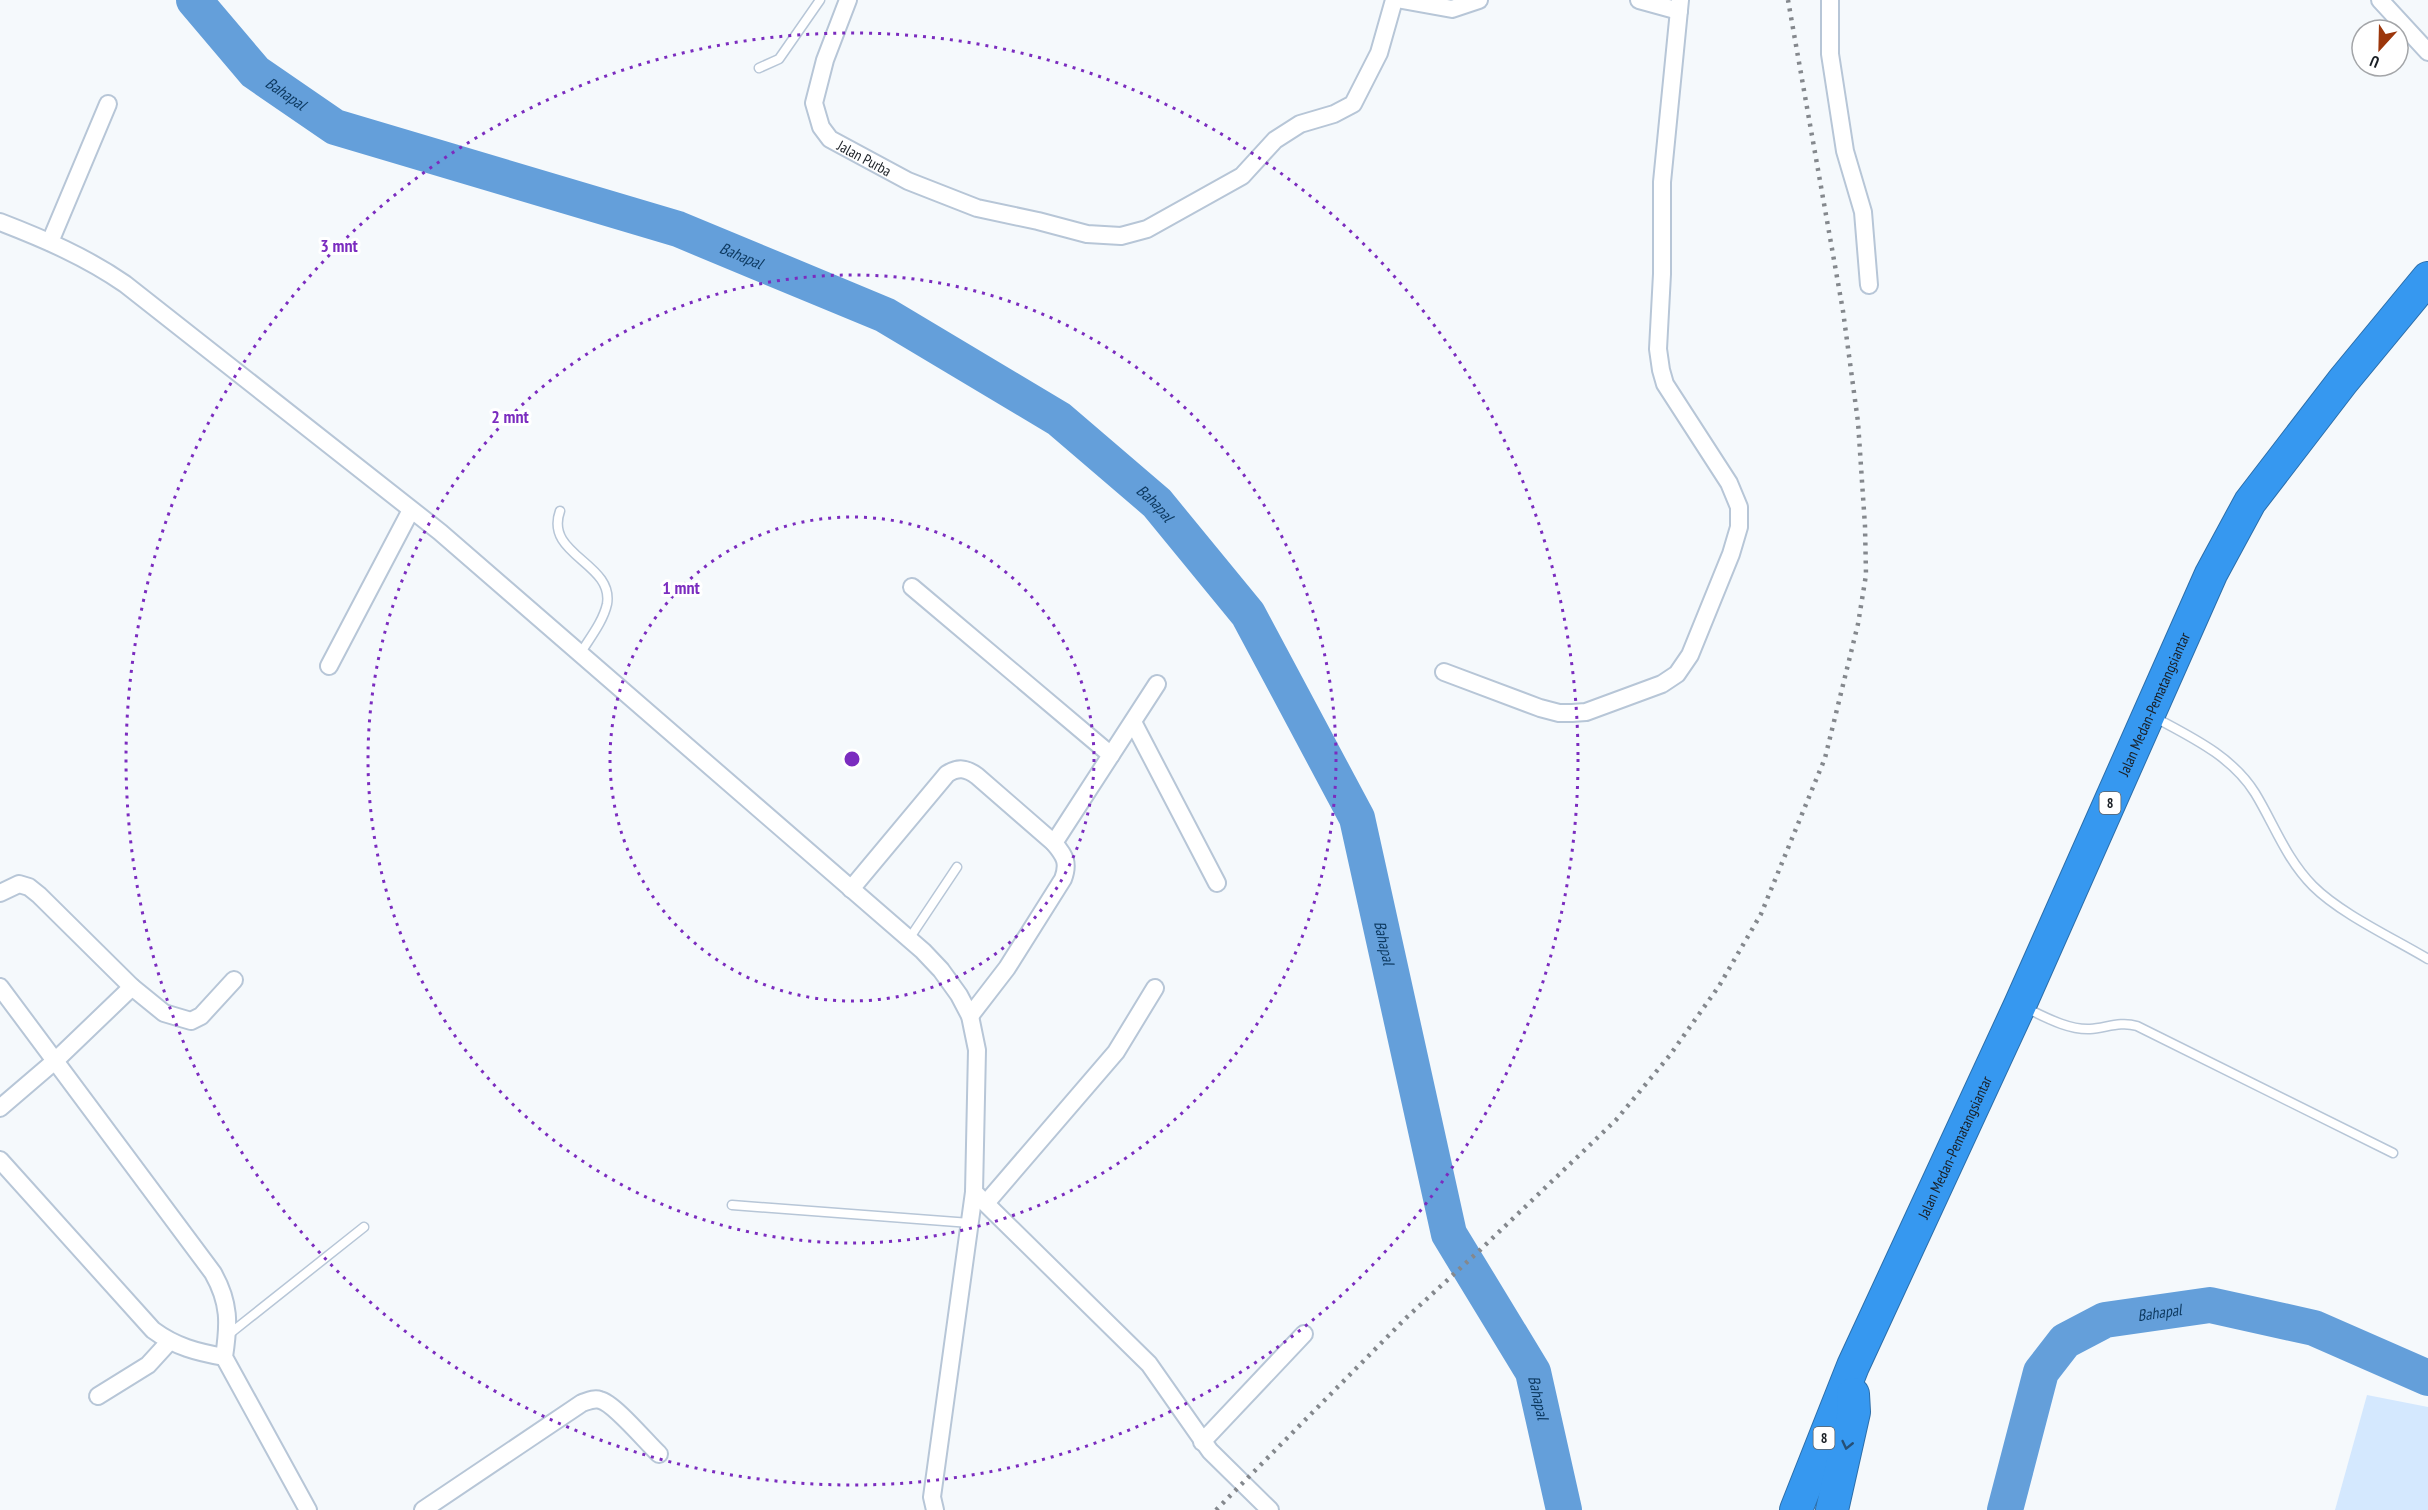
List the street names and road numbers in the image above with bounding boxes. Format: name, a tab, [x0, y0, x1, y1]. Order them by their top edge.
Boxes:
street label: Jalan Purba	[834, 135, 895, 180]
street label: Jalan Medan-Pematangsiantar	[2113, 628, 2194, 779]
road number: 8	[2100, 792, 2120, 814]
street label: Jalan Medan-Pematangsiantar	[1913, 1072, 1996, 1222]
road number: 8	[1814, 1427, 1834, 1449]

